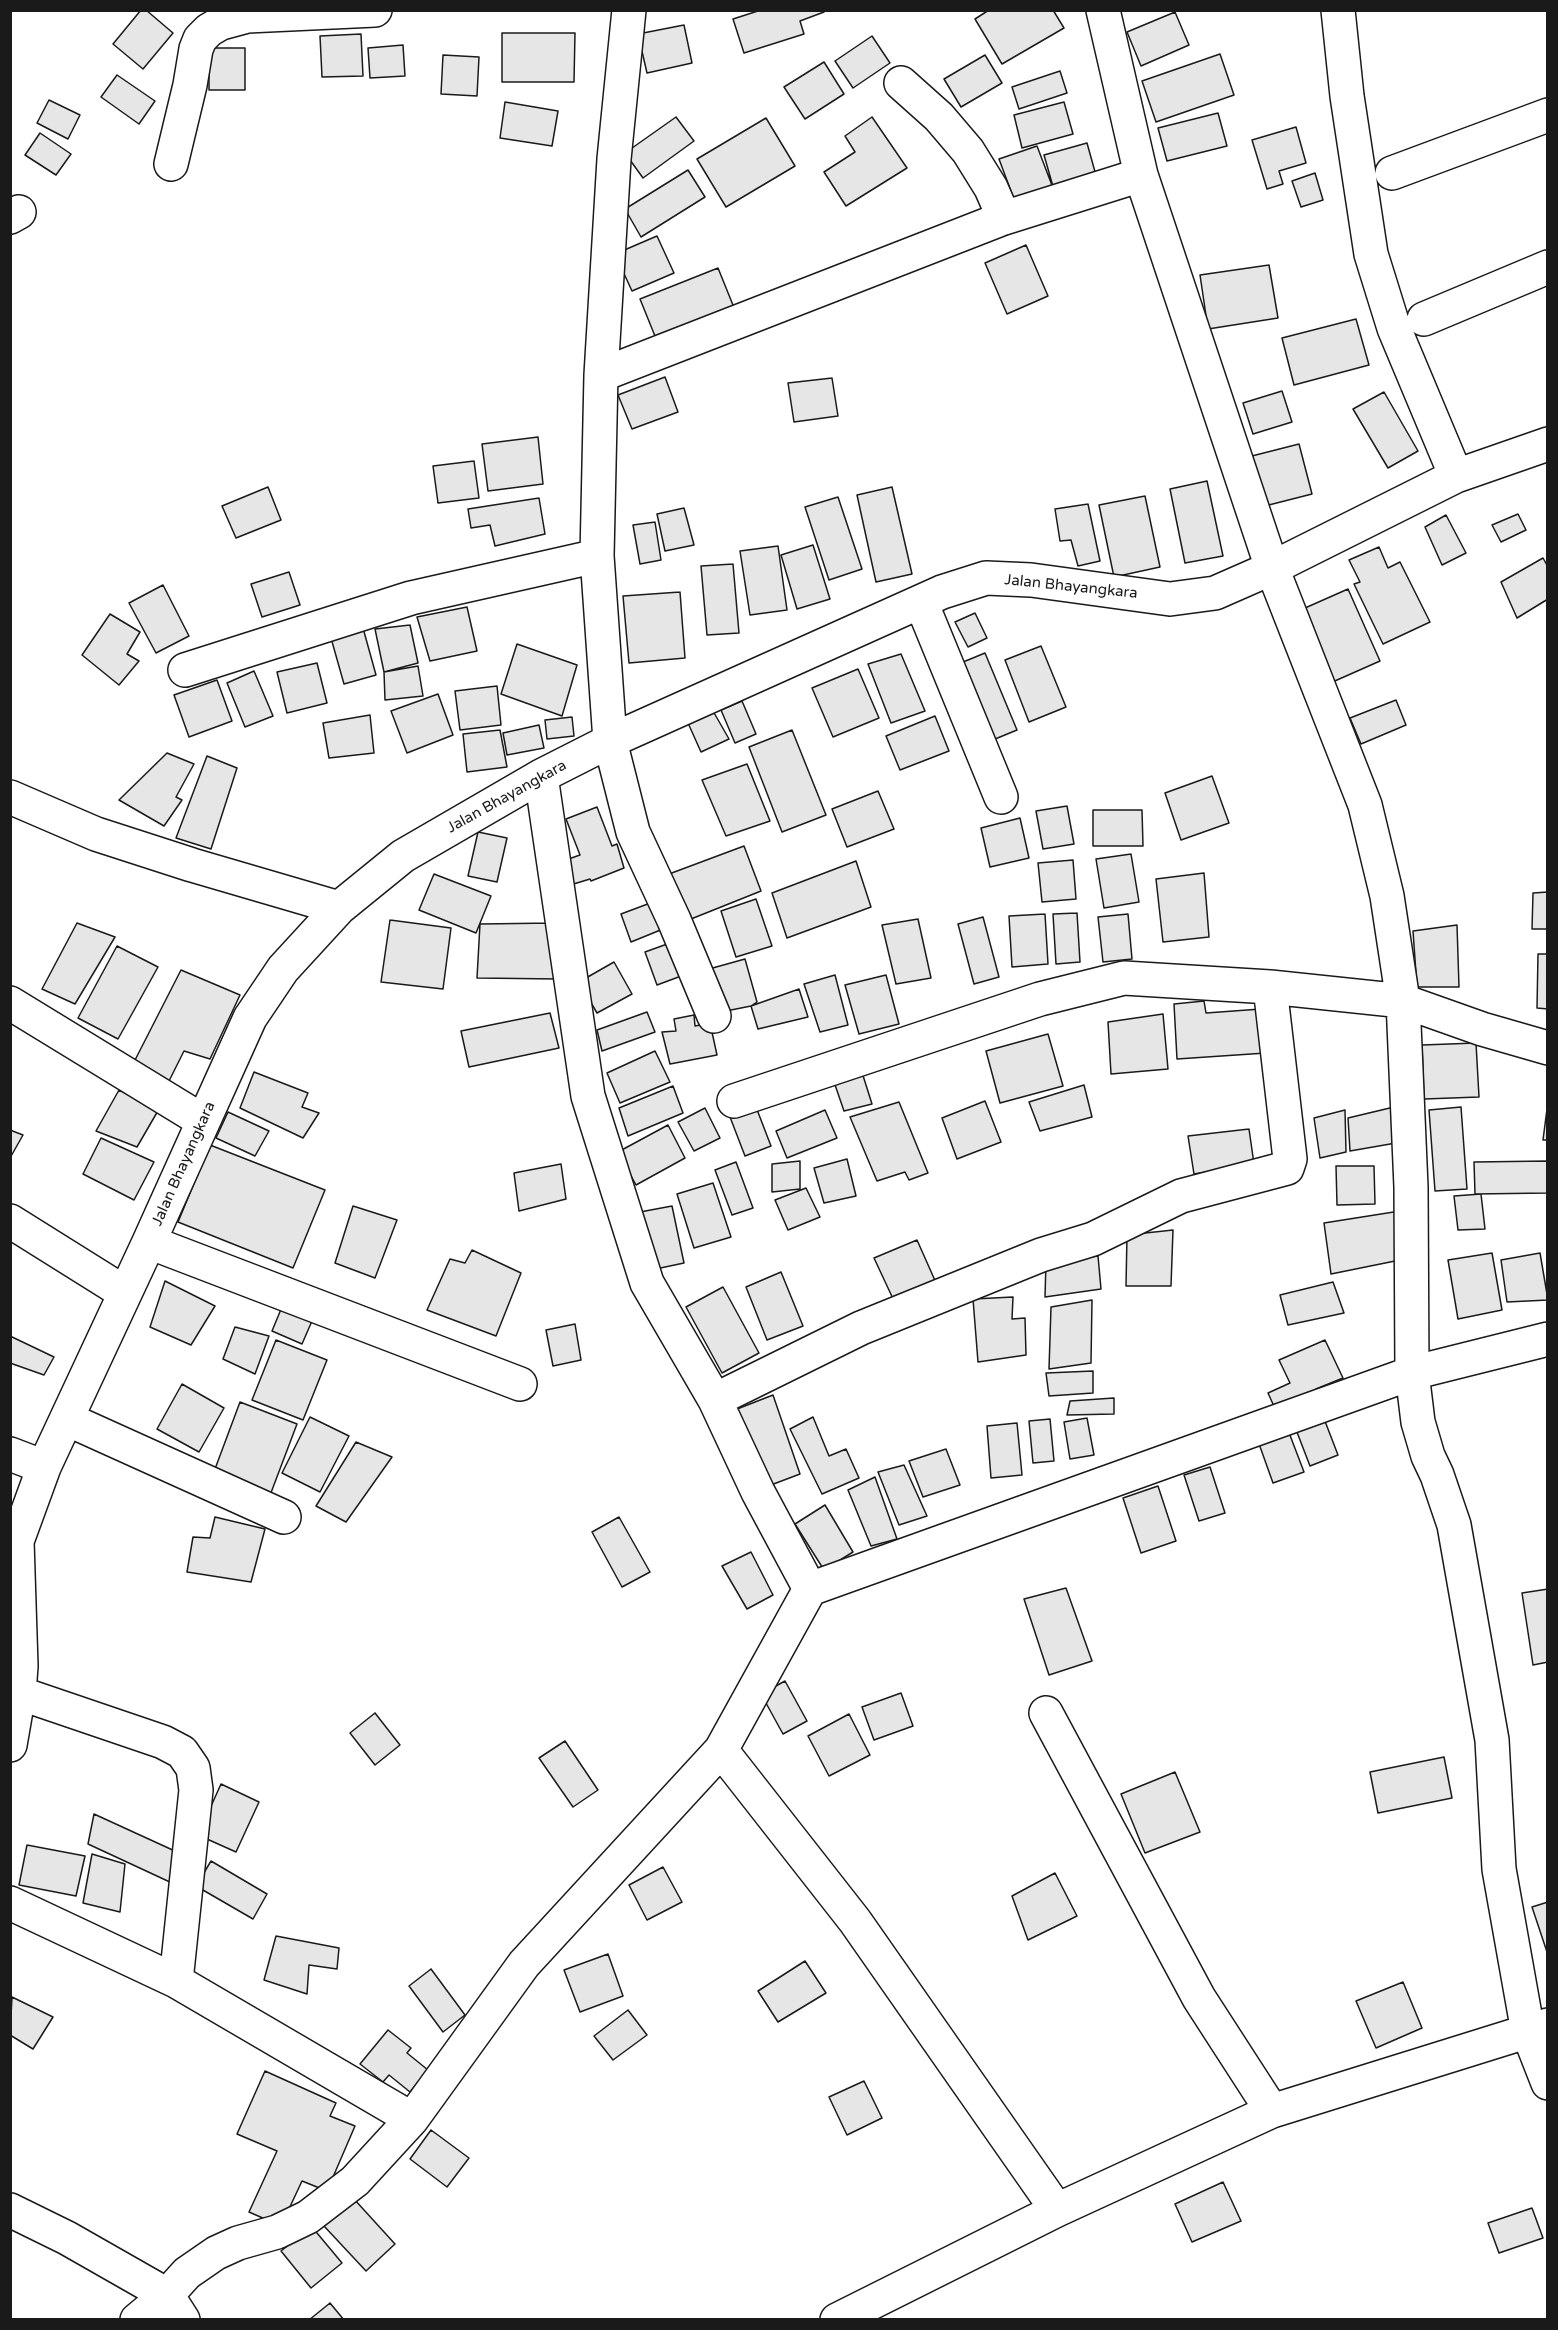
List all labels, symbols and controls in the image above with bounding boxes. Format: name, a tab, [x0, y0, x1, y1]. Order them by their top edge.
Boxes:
street label: Jalan Bhayangkara	[1003, 571, 1139, 603]
street label: Jalan Bhayangkara	[444, 757, 570, 837]
street label: Jalan Bhayangkara	[149, 1099, 219, 1229]

